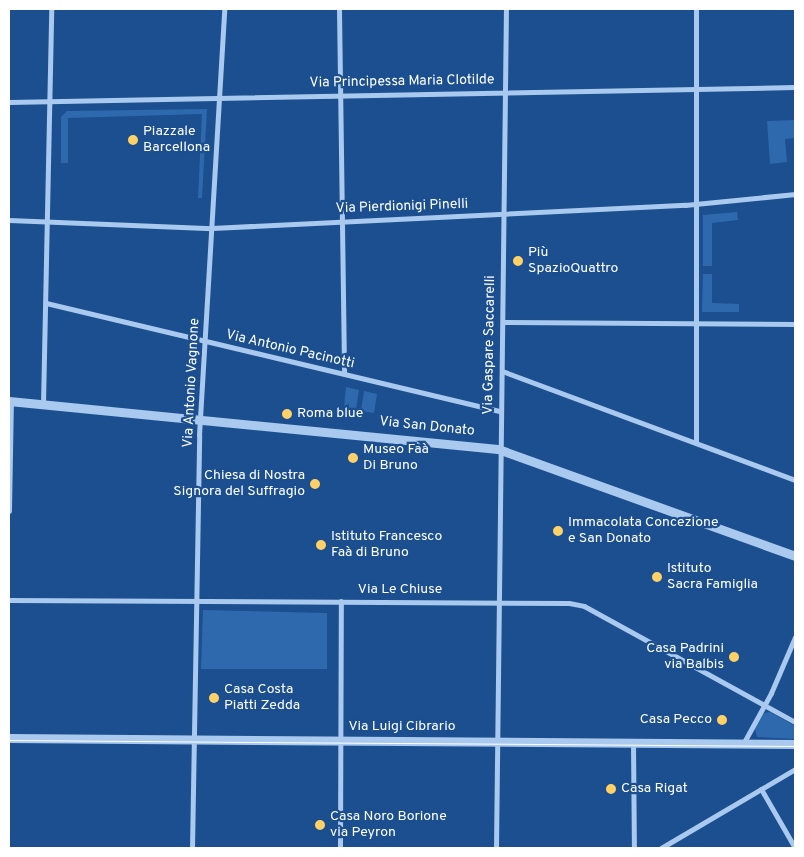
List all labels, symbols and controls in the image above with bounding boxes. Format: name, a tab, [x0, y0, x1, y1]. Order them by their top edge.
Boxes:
street label: Via Principessa Maria Clotilde	[309, 72, 495, 92]
place label: Piazzale Barcellona	[143, 124, 210, 156]
marker: Piazzale Barcellona	[127, 134, 139, 146]
street label: Via Pierdionigi Pinelli	[335, 196, 469, 218]
place label: Più SpazioQuattro	[528, 245, 618, 278]
marker: Più SpazioQuattro	[512, 255, 524, 267]
street label: Via Gaspare Saccarelli	[480, 275, 500, 415]
street label: Via Antonio Vagnone	[180, 317, 204, 449]
street label: Via Antonio Pacinotti	[224, 327, 356, 373]
place label: Roma blue	[297, 406, 363, 422]
marker: Roma blue	[281, 408, 293, 420]
street label: Via San Donato	[379, 414, 475, 440]
place label: Museo Faà Di Bruno	[363, 442, 429, 474]
marker: Museo Faà Di Bruno	[347, 452, 359, 464]
place label: Chiesa di Nostra Signora del Suffragio	[173, 468, 305, 501]
marker: Chiesa di Nostra Signora del Suffragio	[309, 478, 321, 490]
place label: Immacolata Concezione e San Donato	[568, 515, 718, 548]
marker: Immacolata Concezione e San Donato	[552, 525, 564, 537]
place label: Istituto Francesco Faà di Bruno	[331, 529, 442, 562]
marker: Istituto Francesco Faà di Bruno	[315, 539, 327, 551]
place label: Istituto Sacra Famiglia	[667, 561, 758, 594]
marker: Istituto Sacra Famiglia	[651, 571, 663, 583]
street label: Via Le Chiuse	[358, 582, 442, 598]
place label: Casa Padrini via Balbis	[646, 641, 724, 674]
marker: Casa Padrini via Balbis	[728, 651, 740, 663]
place label: Casa Costa Piatti Zedda	[224, 682, 300, 714]
marker: Casa Costa Piatti Zedda	[208, 692, 220, 704]
place label: Casa Pecco	[640, 712, 712, 728]
marker: Casa Pecco	[716, 714, 728, 726]
street label: Via Luigi Cibrario	[348, 719, 456, 735]
place label: Casa Rigat	[621, 781, 688, 797]
marker: Casa Rigat	[605, 783, 617, 795]
place label: Casa Noro Borione via Peyron	[330, 809, 447, 842]
marker: Casa Noro Borione via Peyron	[314, 819, 326, 831]

